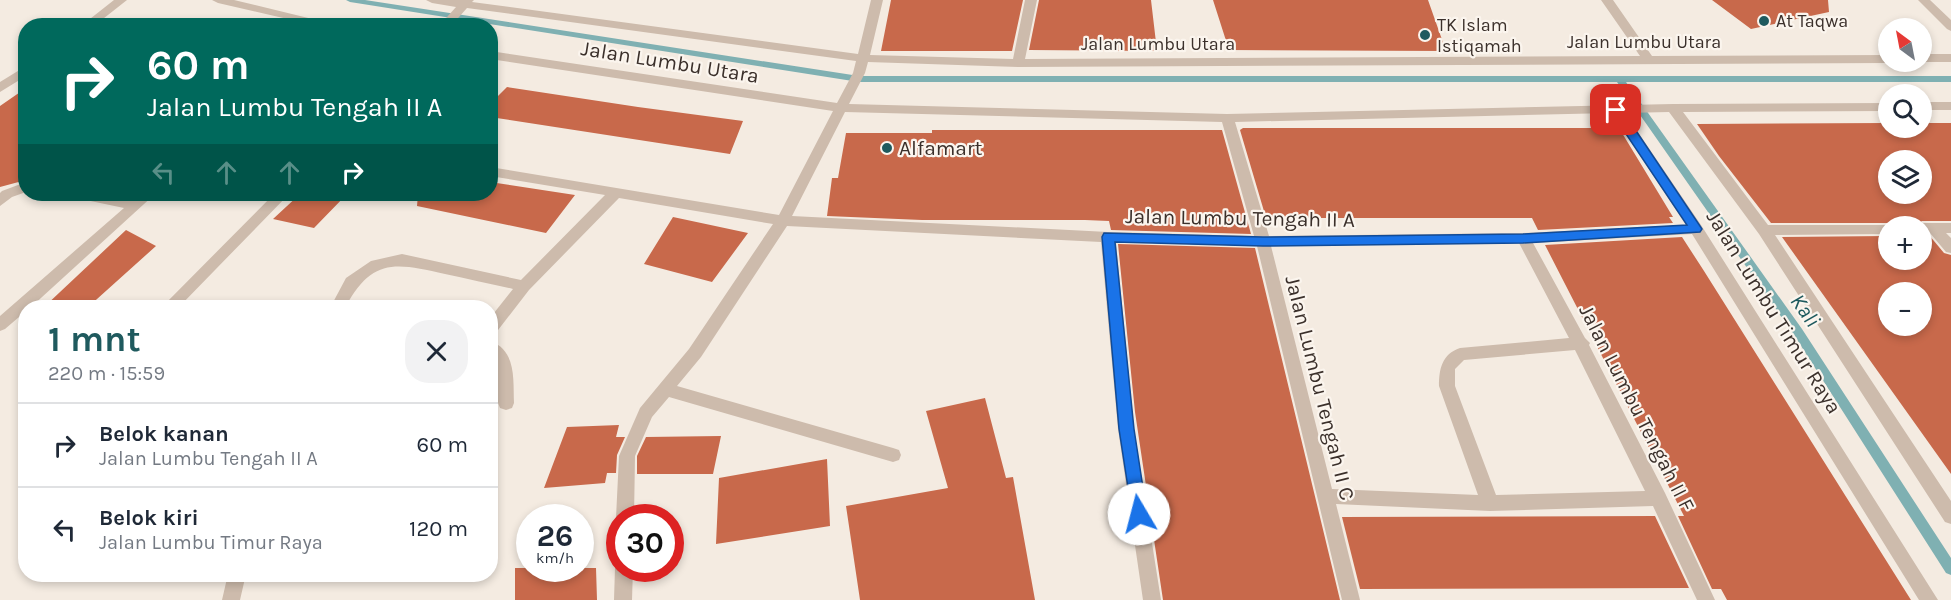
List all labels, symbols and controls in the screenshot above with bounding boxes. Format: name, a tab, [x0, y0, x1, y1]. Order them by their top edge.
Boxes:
place label: At Taqwa	[1776, 10, 1848, 32]
place label: TK Islam Istiqamah	[1437, 14, 1522, 57]
marker: At Taqwa	[1757, 14, 1771, 28]
north arrow	[1878, 18, 1932, 72]
map controls	[1878, 18, 1932, 336]
marker: TK Islam Istiqamah	[1418, 28, 1432, 42]
street label: Jalan Lumbu Utara	[1567, 31, 1721, 53]
street label: Jalan Lumbu Utara	[1081, 33, 1235, 55]
street label: Jalan Lumbu Utara	[579, 36, 761, 88]
text: 60 m	[147, 40, 250, 90]
icon: right	[48, 42, 126, 120]
pin	[1590, 84, 1641, 135]
button: search	[1878, 84, 1932, 138]
text: Jalan Lumbu Tengah II A	[147, 91, 442, 123]
icon: arrive	[1599, 93, 1632, 126]
place label: Alfamart	[899, 136, 982, 160]
marker: Alfamart	[880, 141, 894, 155]
button: layers	[1878, 150, 1932, 204]
icon: left	[147, 156, 180, 189]
icon: ahead	[210, 156, 243, 189]
icon: ahead	[273, 156, 306, 189]
icon: right	[336, 156, 369, 189]
street label: Jalan Lumbu Tengah II A	[1125, 204, 1355, 232]
street label: Jalan Lumbu Timur Raya	[1702, 206, 1846, 418]
button: +	[1878, 216, 1932, 270]
street label: Jalan Lumbu Tengah II C	[1280, 273, 1360, 503]
button: −	[1878, 282, 1932, 336]
water label: Kali	[1785, 289, 1826, 332]
street label: Jalan Lumbu Tengah II F	[1574, 301, 1700, 515]
text: 1 mnt	[48, 318, 141, 360]
button: close	[405, 320, 468, 383]
text: 220 m · 15:59	[48, 362, 165, 385]
text: Belok kanan	[99, 421, 229, 447]
icon: right	[48, 429, 81, 462]
text: 60 m	[417, 432, 468, 458]
text: Jalan Lumbu Tengah II A	[99, 447, 318, 470]
position arrow	[1107, 482, 1171, 546]
speed limit sign: 30	[606, 504, 684, 582]
text: Belok kiri	[99, 505, 199, 531]
icon: left	[48, 513, 81, 546]
text: 120 m	[409, 516, 468, 542]
text: 26	[537, 518, 573, 554]
text: Jalan Lumbu Timur Raya	[99, 531, 323, 554]
text: km/h	[536, 549, 574, 567]

